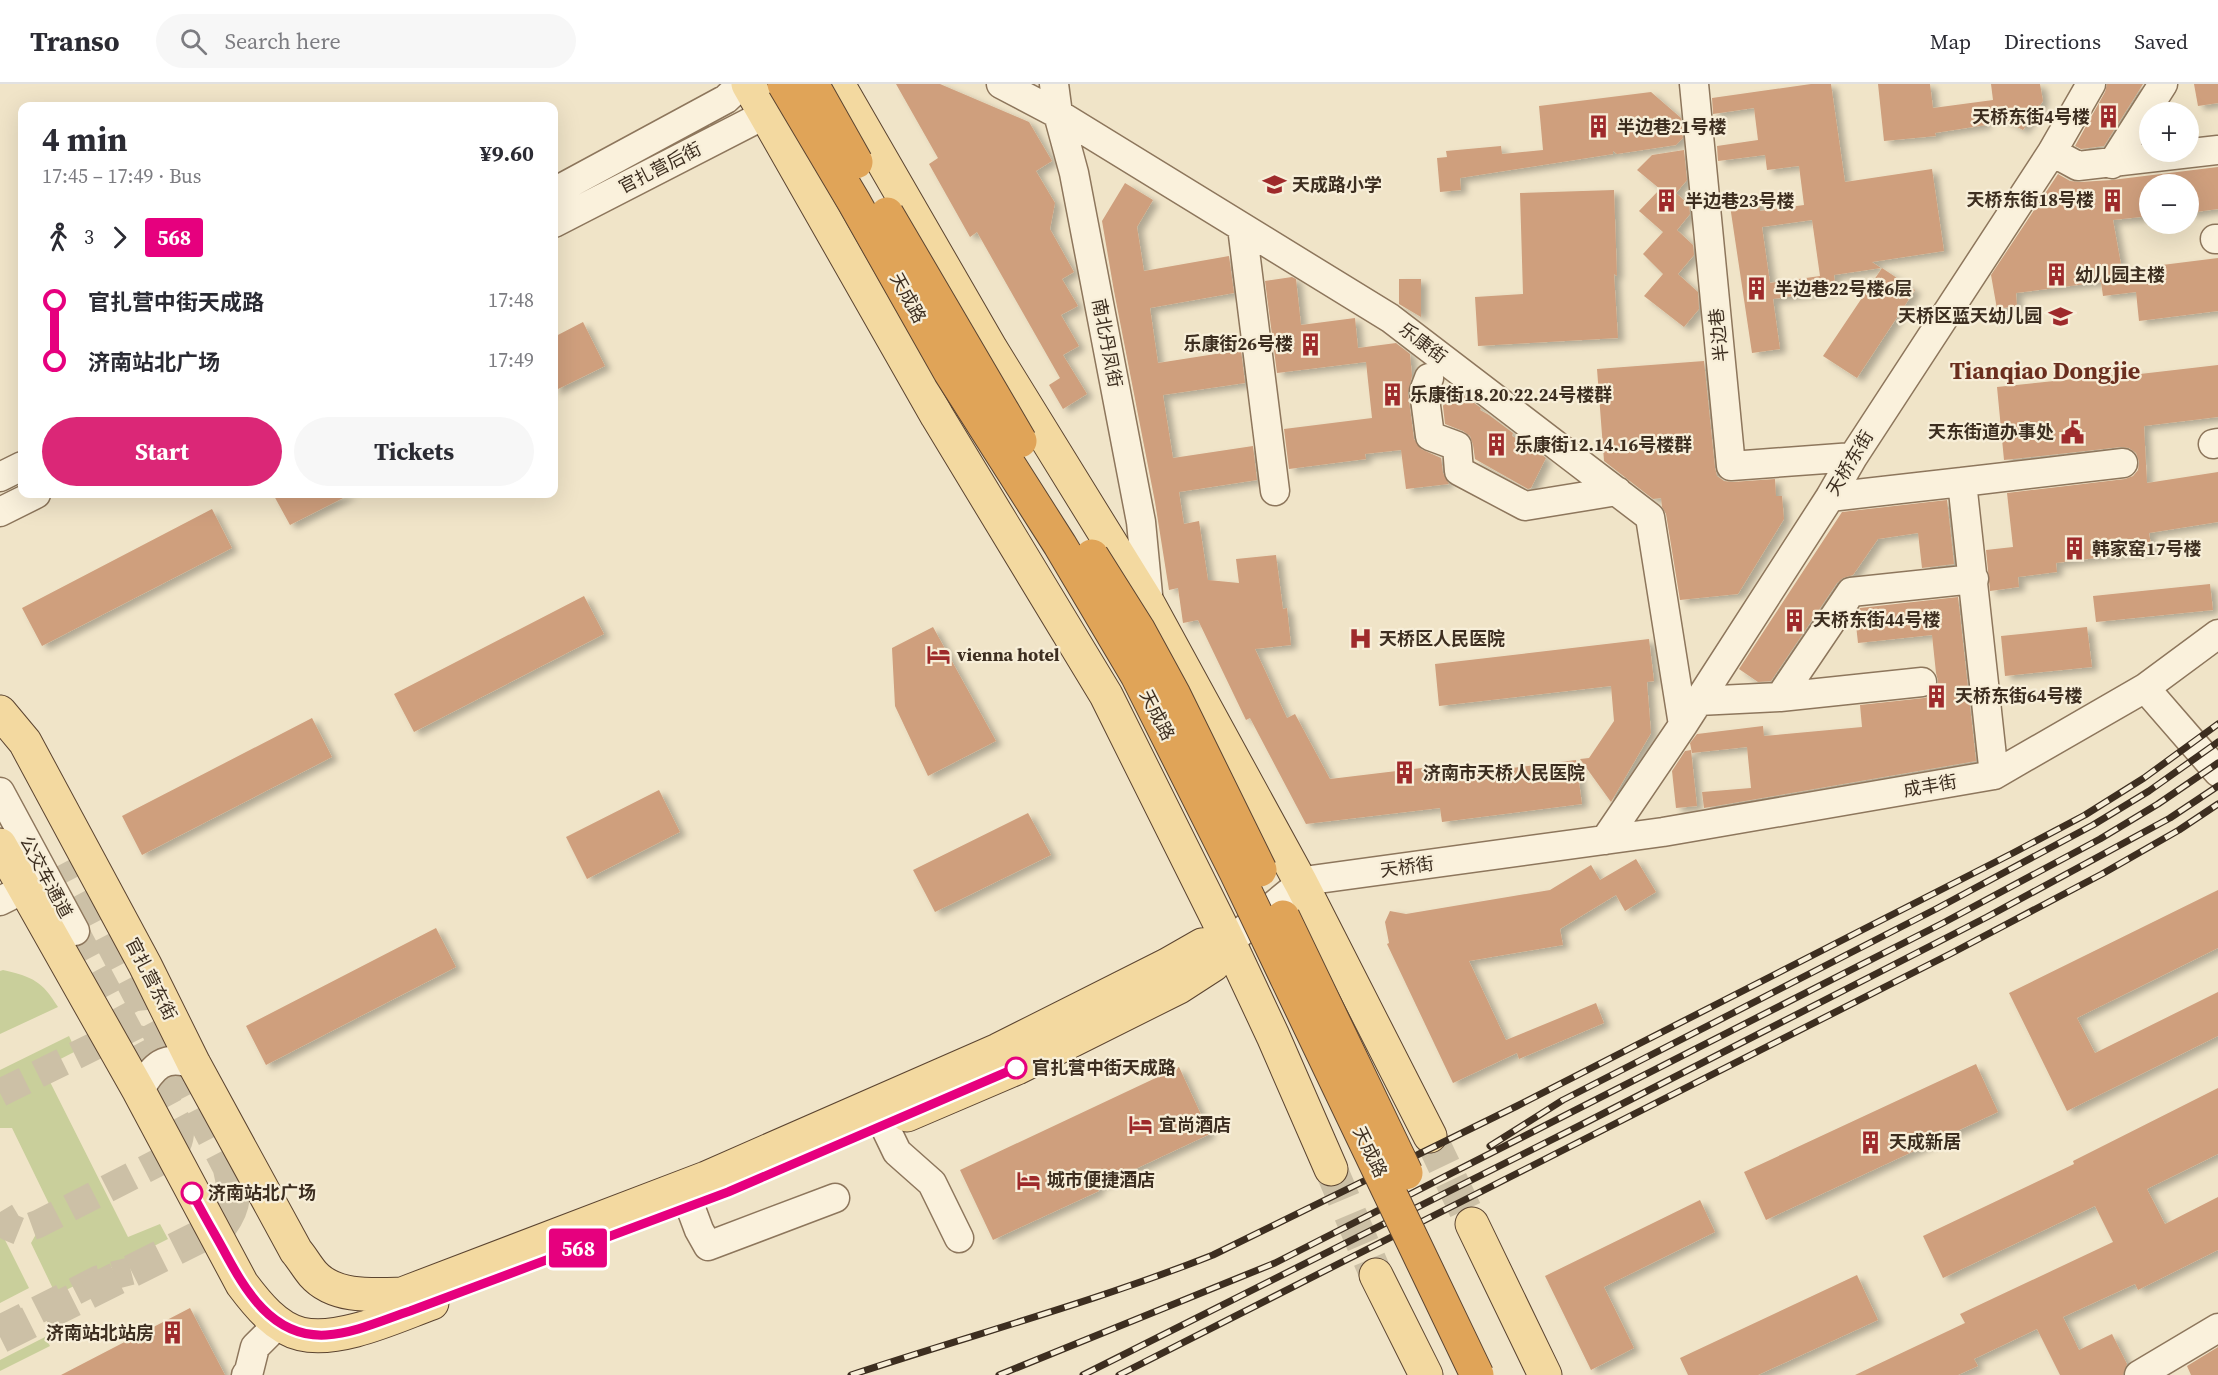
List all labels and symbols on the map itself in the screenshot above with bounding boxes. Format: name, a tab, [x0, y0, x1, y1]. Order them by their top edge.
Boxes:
place label: 天桥东街4号楼	[1972, 104, 2090, 129]
building icon: 天桥东街4号楼	[2095, 104, 2121, 130]
building icon: 半边巷21号楼	[1586, 114, 1612, 140]
place label: 半边巷21号楼	[1617, 114, 1727, 139]
street label: 官扎营后街	[614, 136, 706, 199]
school or university icon: 天成路小学	[1261, 172, 1287, 198]
place label: 天成路小学	[1292, 172, 1382, 197]
place label: 天桥东街18号楼	[1966, 187, 2094, 212]
building icon: 天桥东街18号楼	[2099, 187, 2125, 213]
building icon: 半边巷23号楼	[1654, 188, 1680, 214]
place label: 半边巷23号楼	[1685, 188, 1795, 213]
building icon: 幼儿园主楼	[2044, 262, 2070, 288]
place label: 幼儿园主楼	[2075, 262, 2165, 287]
street label: 天成路	[884, 268, 932, 327]
building icon: 半边巷22号楼6层	[1744, 276, 1770, 302]
place label: 半边巷22号楼6层	[1775, 276, 1912, 301]
street label: 南北丹凤街	[1087, 296, 1128, 389]
place label: 天桥区蓝天幼儿园	[1898, 303, 2042, 328]
school or university icon: 天桥区蓝天幼儿园	[2047, 303, 2073, 329]
street label: 半边巷	[1703, 307, 1734, 363]
street label: 乐康街	[1394, 316, 1452, 369]
place label: 乐康街26号楼	[1183, 331, 1293, 356]
building icon: 乐康街26号楼	[1298, 331, 1324, 357]
district label: Tianqiao Dongjie	[1950, 354, 2140, 387]
building icon: 乐康街18.20.22.24号楼群	[1379, 382, 1405, 408]
place label: 乐康街18.20.22.24号楼群	[1410, 382, 1612, 407]
place label: 天东街道办事处	[1928, 419, 2054, 444]
public building icon: 天东街道办事处	[2059, 419, 2085, 445]
street label: 天桥东街	[1820, 425, 1879, 500]
building icon: 乐康街12.14.16号楼群	[1484, 432, 1510, 458]
place label: 乐康街12.14.16号楼群	[1515, 432, 1692, 457]
building icon: 韩家窑17号楼	[2061, 536, 2087, 562]
place label: 韩家窑17号楼	[2092, 536, 2202, 561]
building icon: 天桥东街44号楼	[1782, 607, 1808, 633]
place label: 天桥东街44号楼	[1813, 607, 1941, 632]
hospital icon: 天桥区人民医院	[1348, 626, 1374, 652]
place label: 天桥区人民医院	[1379, 626, 1505, 651]
hotel icon: vienna hotel	[926, 642, 952, 668]
place label: vienna hotel	[956, 642, 1060, 667]
building icon: 天桥东街64号楼	[1924, 683, 1950, 709]
place label: 天桥东街64号楼	[1955, 683, 2083, 708]
street label: 天成路	[1134, 685, 1181, 745]
building icon: 济南市天桥人民医院	[1392, 760, 1418, 786]
place label: 济南市天桥人民医院	[1423, 760, 1585, 785]
street label: 成丰街	[1901, 769, 1959, 803]
street label: 公交车通道	[14, 831, 79, 922]
street label: 天桥街	[1378, 850, 1435, 883]
street label: 官扎营东街	[120, 933, 183, 1025]
place label: 官扎营中街天成路	[1032, 1055, 1176, 1080]
marker: 官扎营中街天成路	[1005, 1057, 1027, 1079]
hotel icon: 宜尚酒店	[1128, 1112, 1154, 1138]
place label: 宜尚酒店	[1159, 1112, 1231, 1137]
street label: 天成路	[1347, 1122, 1394, 1182]
building icon: 天成新居	[1858, 1129, 1884, 1155]
place label: 天成新居	[1889, 1129, 1961, 1154]
hotel icon: 城市便捷酒店	[1016, 1167, 1042, 1193]
place label: 城市便捷酒店	[1047, 1167, 1155, 1192]
place label: 济南站北广场	[208, 1180, 316, 1205]
marker: 济南站北广场	[181, 1182, 203, 1204]
line badge: 568	[544, 1228, 612, 1268]
place label: 济南站北站房	[46, 1320, 154, 1345]
building icon: 济南站北站房	[159, 1320, 185, 1346]

